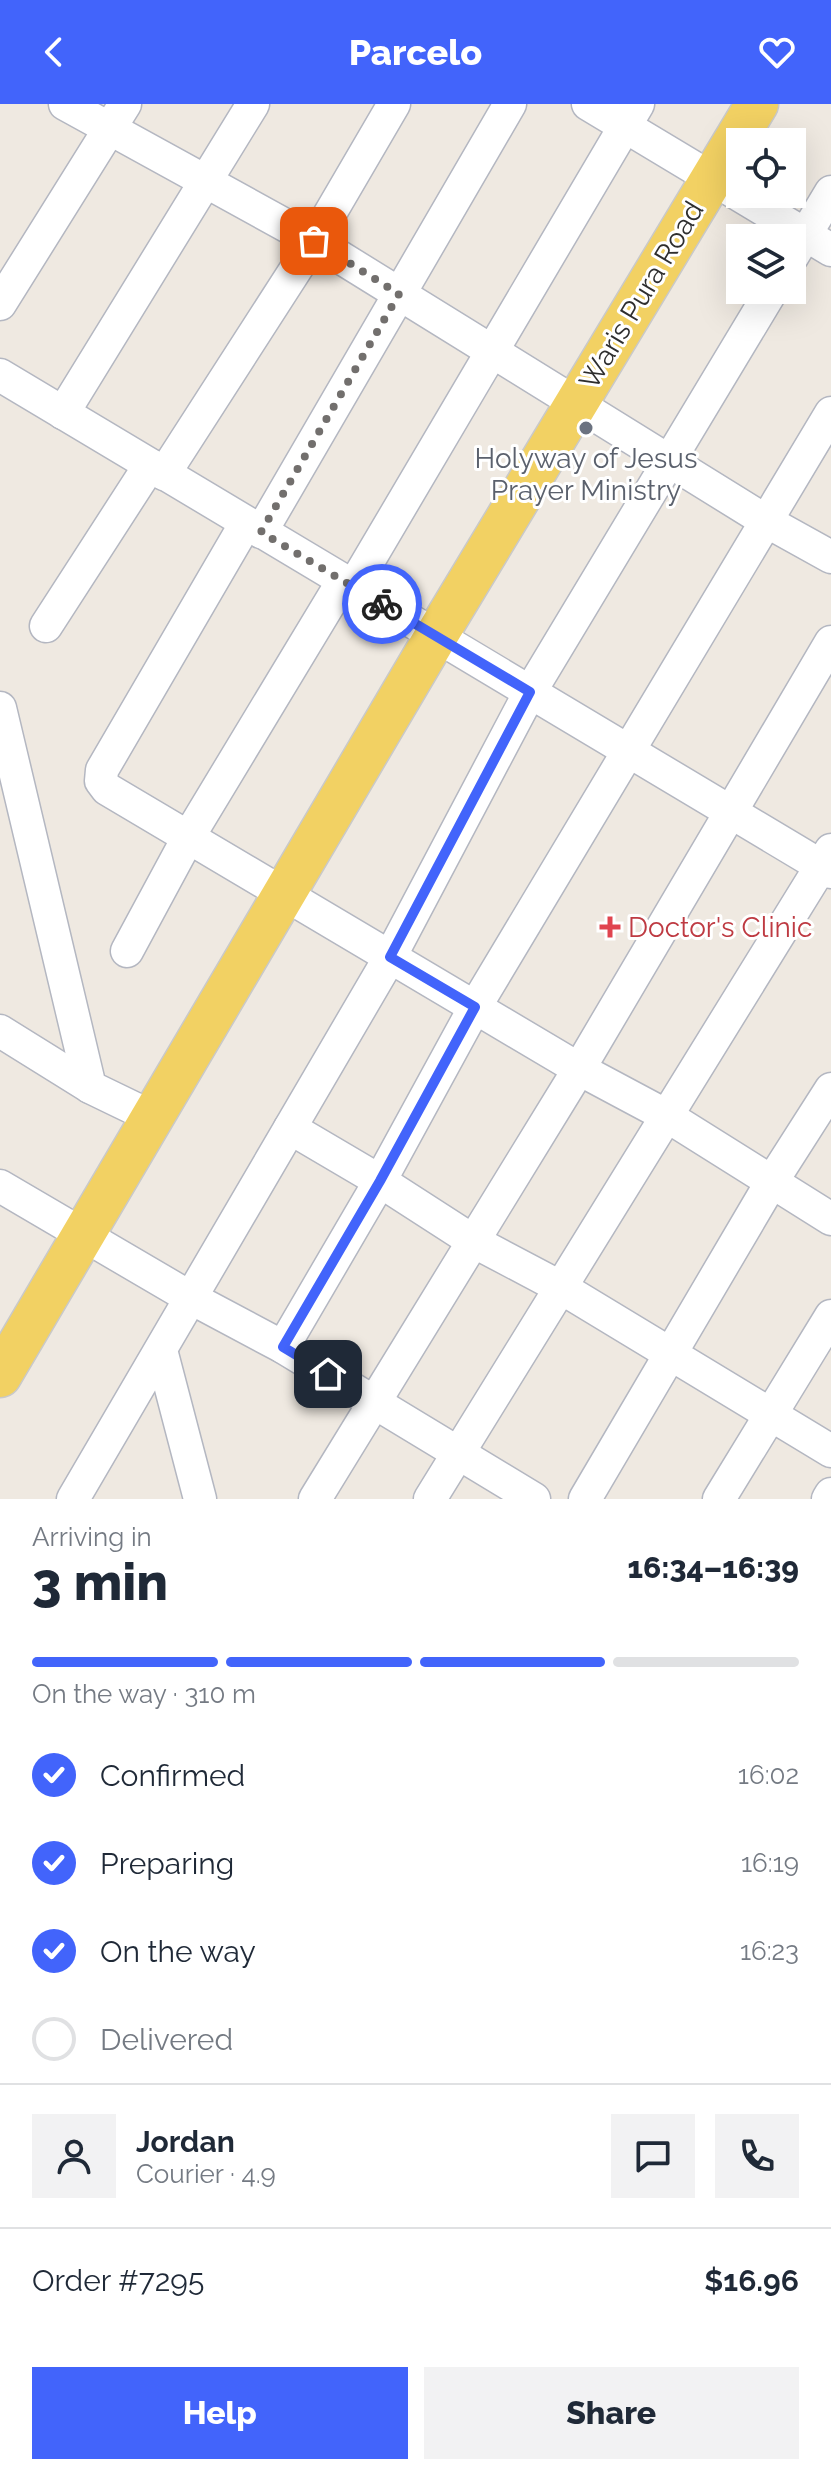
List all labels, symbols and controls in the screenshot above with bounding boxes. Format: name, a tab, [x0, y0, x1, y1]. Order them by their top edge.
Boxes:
icon: back	[32, 30, 76, 74]
icon: heart	[755, 30, 799, 74]
text: Parcelo	[349, 31, 482, 73]
map controls	[726, 128, 806, 304]
button: locate	[726, 128, 806, 208]
street label: Waris Pura Road	[572, 195, 710, 395]
pin	[280, 207, 348, 275]
icon: bag	[292, 219, 336, 263]
button: layers	[726, 224, 806, 304]
marker: Holyway of Jesus Prayer Ministry	[577, 419, 595, 437]
place label: Holyway of Jesus Prayer Ministry	[475, 442, 697, 507]
courier	[342, 564, 422, 644]
icon: bike	[360, 582, 404, 626]
place label: Doctor's Clinic	[628, 911, 812, 944]
marker: Doctor's Clinic	[599, 916, 621, 938]
pin	[294, 1340, 362, 1408]
icon: home	[306, 1352, 350, 1396]
text: Arriving in	[32, 1522, 152, 1552]
text: 16:34–16:39	[627, 1550, 799, 1585]
text: 3 min	[32, 1551, 168, 1612]
text: On the way · 310 m	[32, 1679, 256, 1709]
icon: check	[32, 1753, 76, 1797]
text: Confirmed	[100, 1758, 245, 1793]
text: 16:02	[738, 1760, 799, 1790]
icon: check	[32, 1841, 76, 1885]
text: Preparing	[100, 1846, 234, 1881]
text: 16:19	[741, 1848, 799, 1878]
icon: check	[32, 1929, 76, 1973]
text: On the way	[100, 1934, 256, 1969]
text: 16:23	[740, 1936, 799, 1966]
text: Delivered	[100, 2022, 233, 2057]
button: person	[32, 2114, 116, 2198]
button: chat	[611, 2114, 695, 2198]
button: phone	[715, 2114, 799, 2198]
text: Jordan	[136, 2124, 235, 2159]
text: Courier · 4.9	[136, 2159, 276, 2189]
text: Order #7295	[32, 2263, 204, 2298]
text: $16.96	[704, 2263, 799, 2298]
button: Help	[32, 2367, 408, 2459]
button: Share	[424, 2367, 799, 2459]

